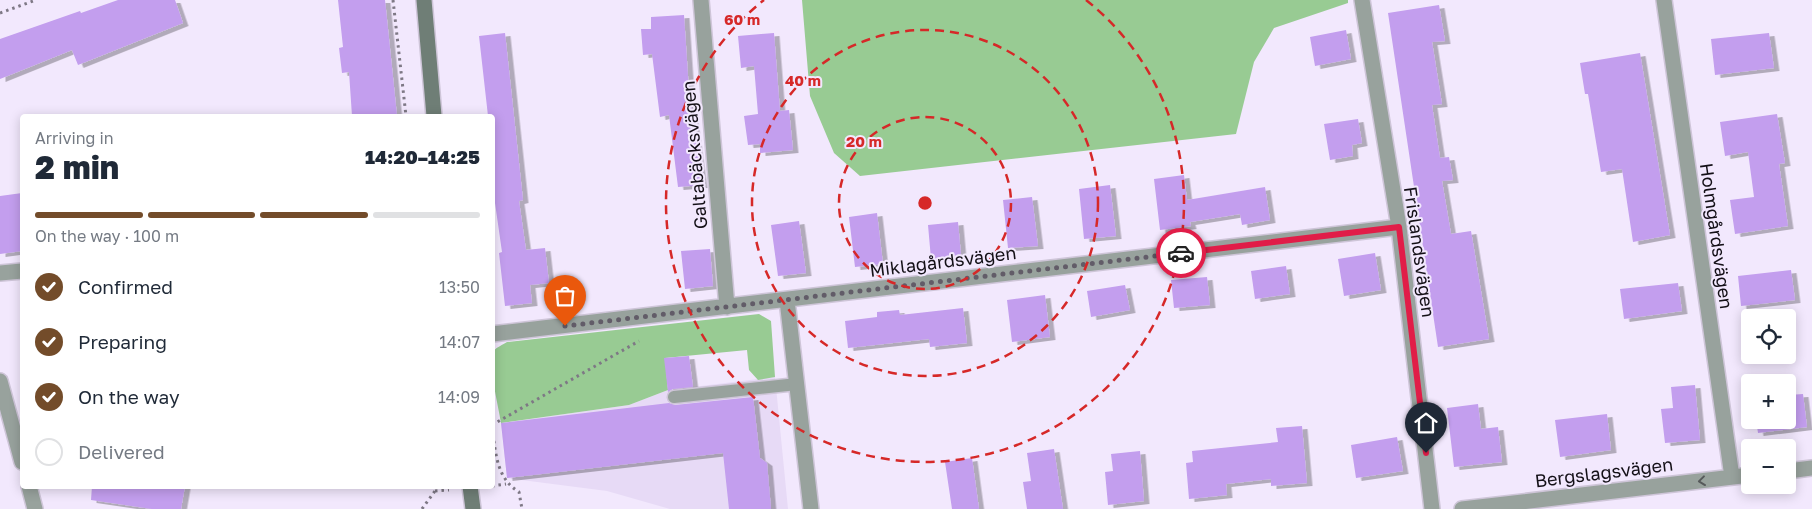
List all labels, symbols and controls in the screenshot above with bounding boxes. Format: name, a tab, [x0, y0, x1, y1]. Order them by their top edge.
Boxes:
text: 60 m	[724, 10, 760, 28]
text: 40 m	[785, 71, 821, 89]
street label: Galtabäcksvägen	[677, 80, 711, 230]
text: Arriving in	[35, 128, 114, 148]
text: 20 m	[846, 132, 882, 150]
text: 14:20–14:25	[365, 145, 480, 168]
text: 2 min	[35, 148, 119, 186]
street label: Holmgårdsvägen	[1696, 161, 1738, 310]
street label: Frislandsvägen	[1400, 185, 1440, 319]
centre of rings	[916, 194, 934, 212]
text: On the way · 100 m	[35, 226, 179, 246]
courier	[1156, 228, 1206, 278]
icon: car	[1167, 239, 1195, 267]
street label: Miklagårdsvägen	[868, 241, 1017, 281]
icon: check	[35, 273, 63, 301]
text: Confirmed	[78, 275, 173, 298]
pin	[544, 275, 586, 326]
text: 13:50	[439, 277, 480, 297]
icon: bag	[551, 282, 579, 310]
map controls	[1741, 309, 1796, 494]
button: locate	[1741, 309, 1796, 364]
icon: check	[35, 328, 63, 356]
text: Preparing	[78, 330, 167, 353]
text: 14:07	[439, 332, 480, 352]
button: +	[1741, 374, 1796, 429]
icon: check	[35, 383, 63, 411]
text: On the way	[78, 385, 180, 408]
text: 14:09	[438, 387, 480, 407]
pin	[1405, 402, 1447, 453]
icon: home	[1412, 409, 1440, 437]
button: −	[1741, 439, 1796, 494]
text: Delivered	[78, 440, 165, 463]
street label: Bergslagsvägen	[1534, 453, 1674, 491]
one-way arrow	[1697, 475, 1705, 486]

